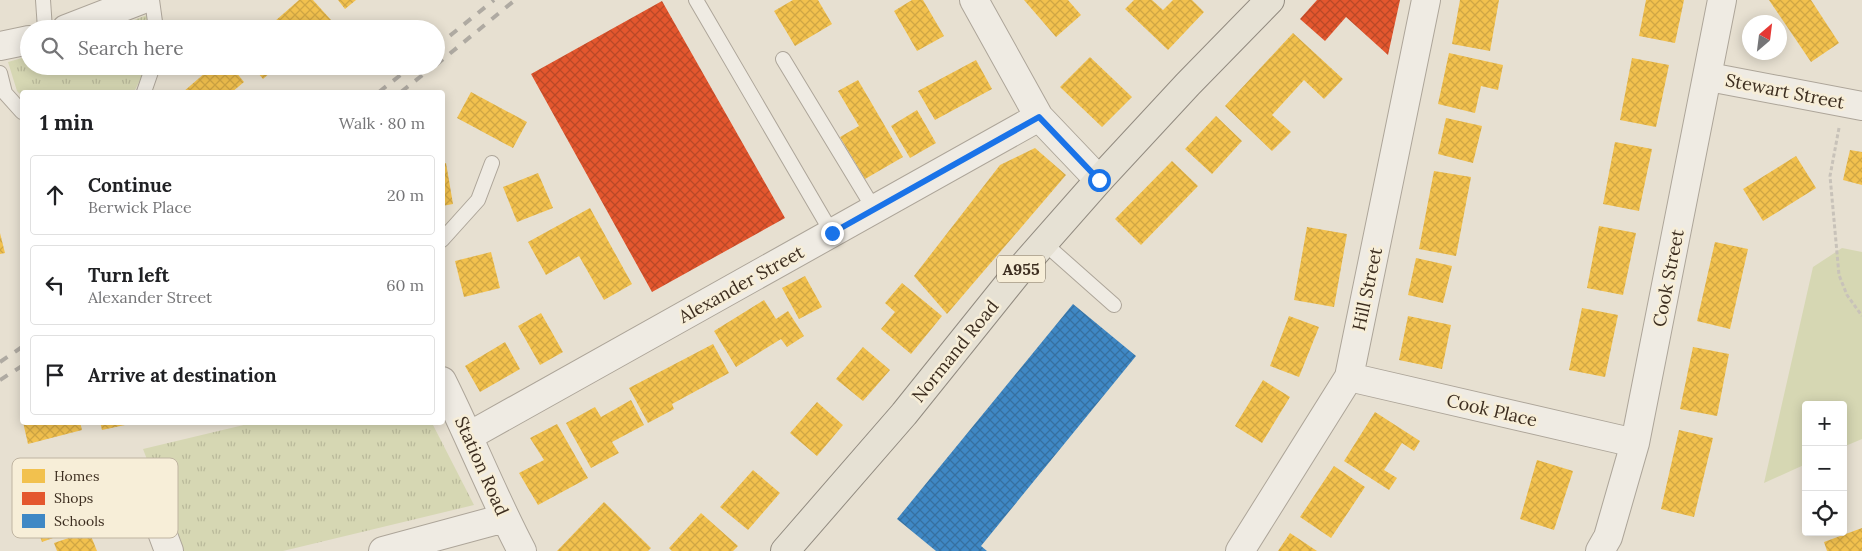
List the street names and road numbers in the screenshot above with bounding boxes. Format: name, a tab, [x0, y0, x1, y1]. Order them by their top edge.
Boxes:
street label: Stewart Street	[1723, 68, 1847, 114]
street label: Cook Street	[1647, 227, 1689, 329]
street label: Alexander Street	[673, 240, 808, 328]
street label: Hill Street	[1347, 245, 1387, 333]
road number: A955	[997, 255, 1045, 282]
street label: Normand Road	[907, 295, 1004, 407]
street label: Cook Place	[1444, 388, 1540, 432]
street label: Station Road	[450, 413, 514, 519]

